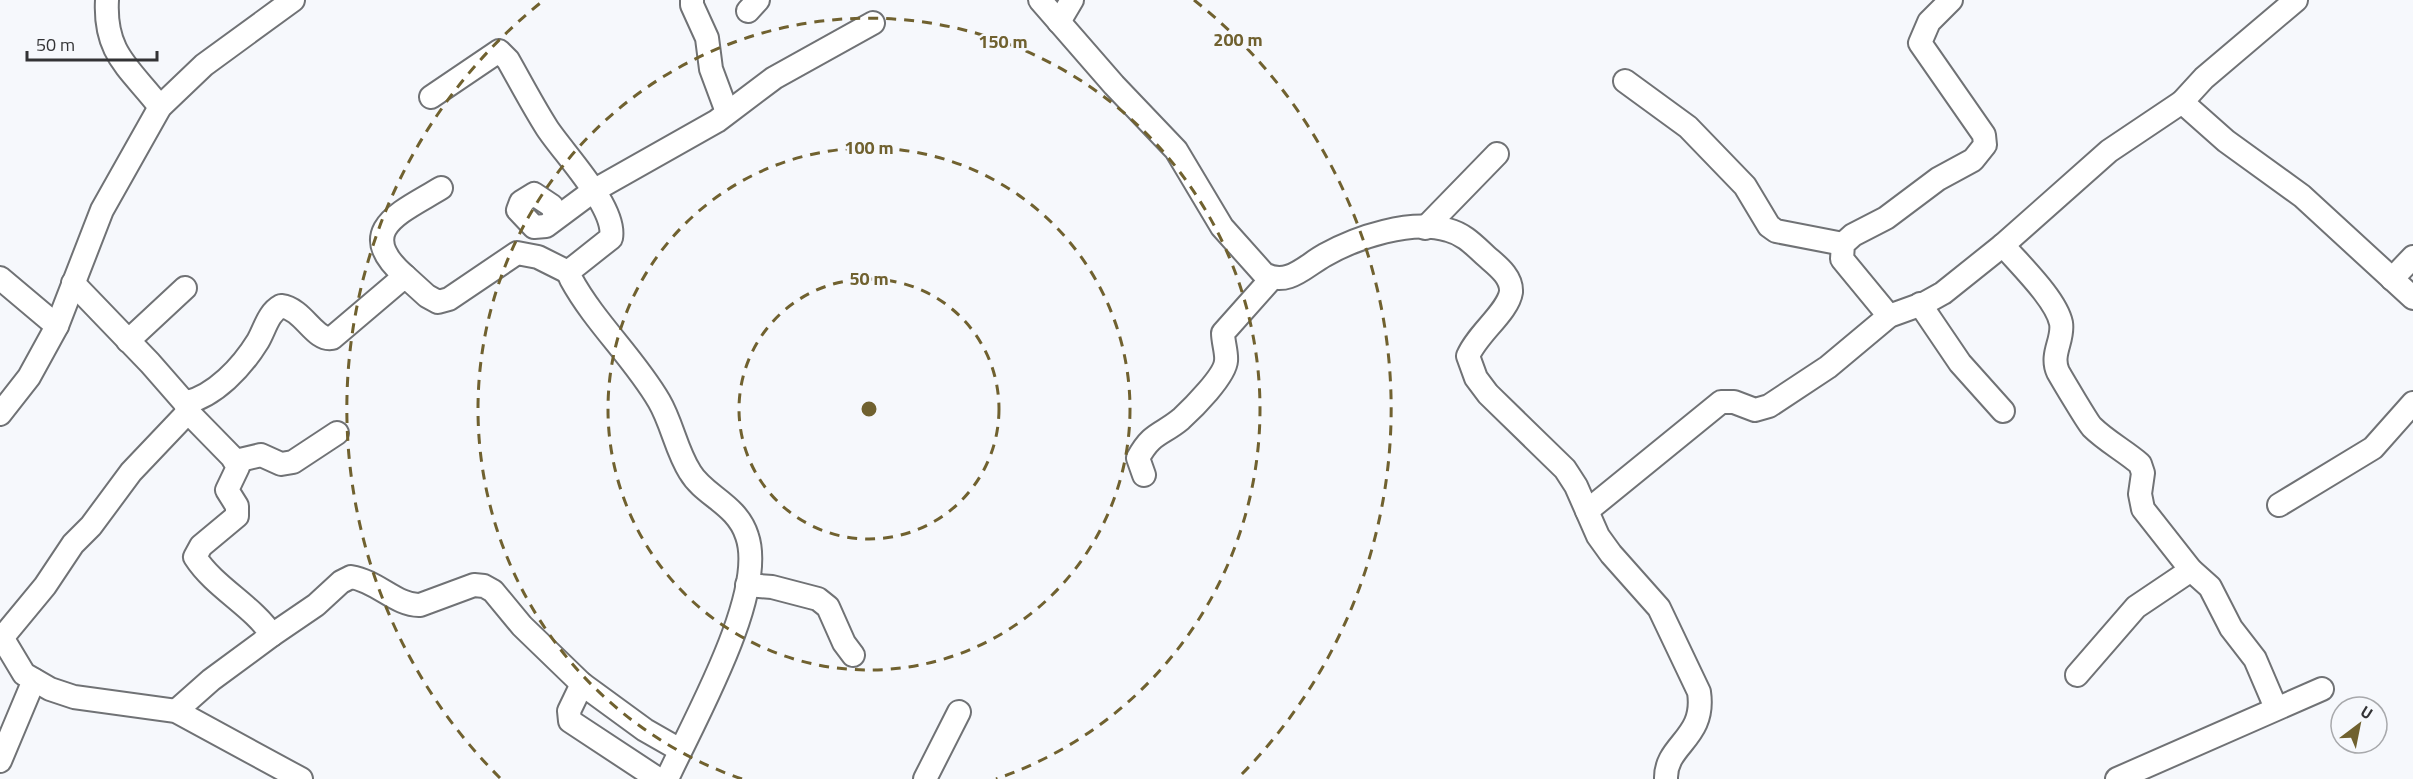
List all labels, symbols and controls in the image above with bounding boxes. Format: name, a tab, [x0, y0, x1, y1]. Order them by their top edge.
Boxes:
scale bar	[27, 24, 158, 62]
text: 200 m	[1213, 26, 1263, 53]
text: 150 m	[978, 28, 1028, 55]
text: 50 m	[36, 31, 75, 58]
text: 100 m	[844, 134, 894, 161]
text: 50 m	[849, 265, 889, 292]
centre of rings	[859, 399, 879, 419]
north arrow	[2329, 695, 2389, 755]
text: U	[2356, 699, 2378, 725]

